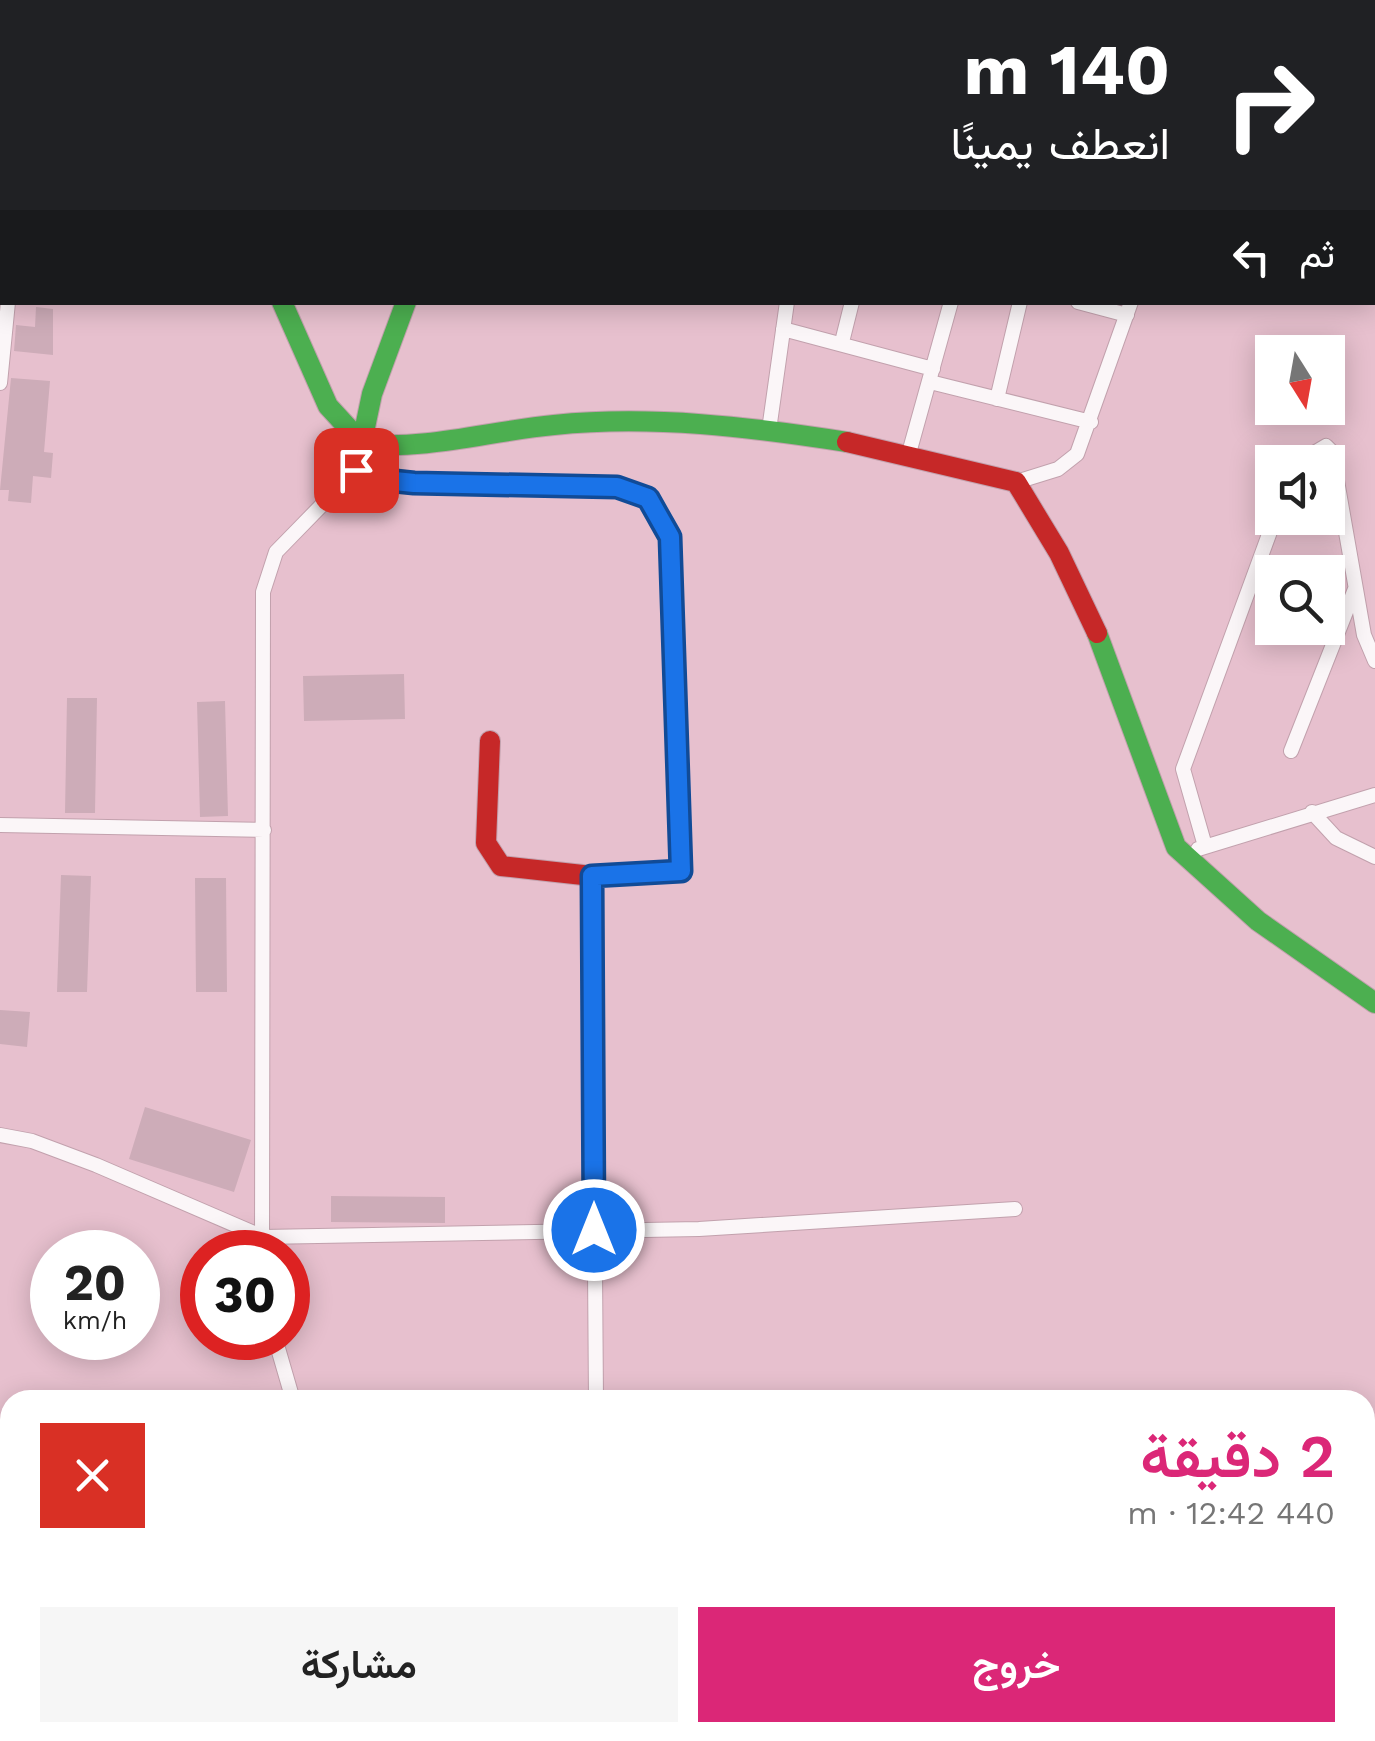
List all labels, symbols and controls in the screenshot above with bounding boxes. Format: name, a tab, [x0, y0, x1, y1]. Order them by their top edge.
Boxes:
text: 140 m	[964, 29, 1170, 111]
icon: right	[1205, 40, 1335, 170]
text: انعطف يمينًا	[950, 117, 1170, 170]
icon: left	[1224, 230, 1279, 285]
text: ثم	[1299, 232, 1335, 276]
north arrow	[1255, 335, 1345, 425]
map controls	[1255, 335, 1345, 645]
pin	[314, 428, 399, 513]
icon: arrive	[329, 443, 384, 498]
button: sound	[1255, 445, 1345, 535]
button: search	[1255, 555, 1345, 645]
position arrow	[542, 1178, 646, 1282]
speed limit sign: 30	[180, 1230, 310, 1360]
text: 20	[64, 1253, 126, 1312]
text: km/h	[63, 1306, 127, 1335]
text: 2 دقيقة	[1140, 1421, 1335, 1492]
button: close	[40, 1423, 145, 1528]
text: 440 m · 12:42	[1127, 1494, 1335, 1532]
button: مشاركة	[40, 1607, 678, 1722]
button: خروج	[698, 1607, 1335, 1722]

